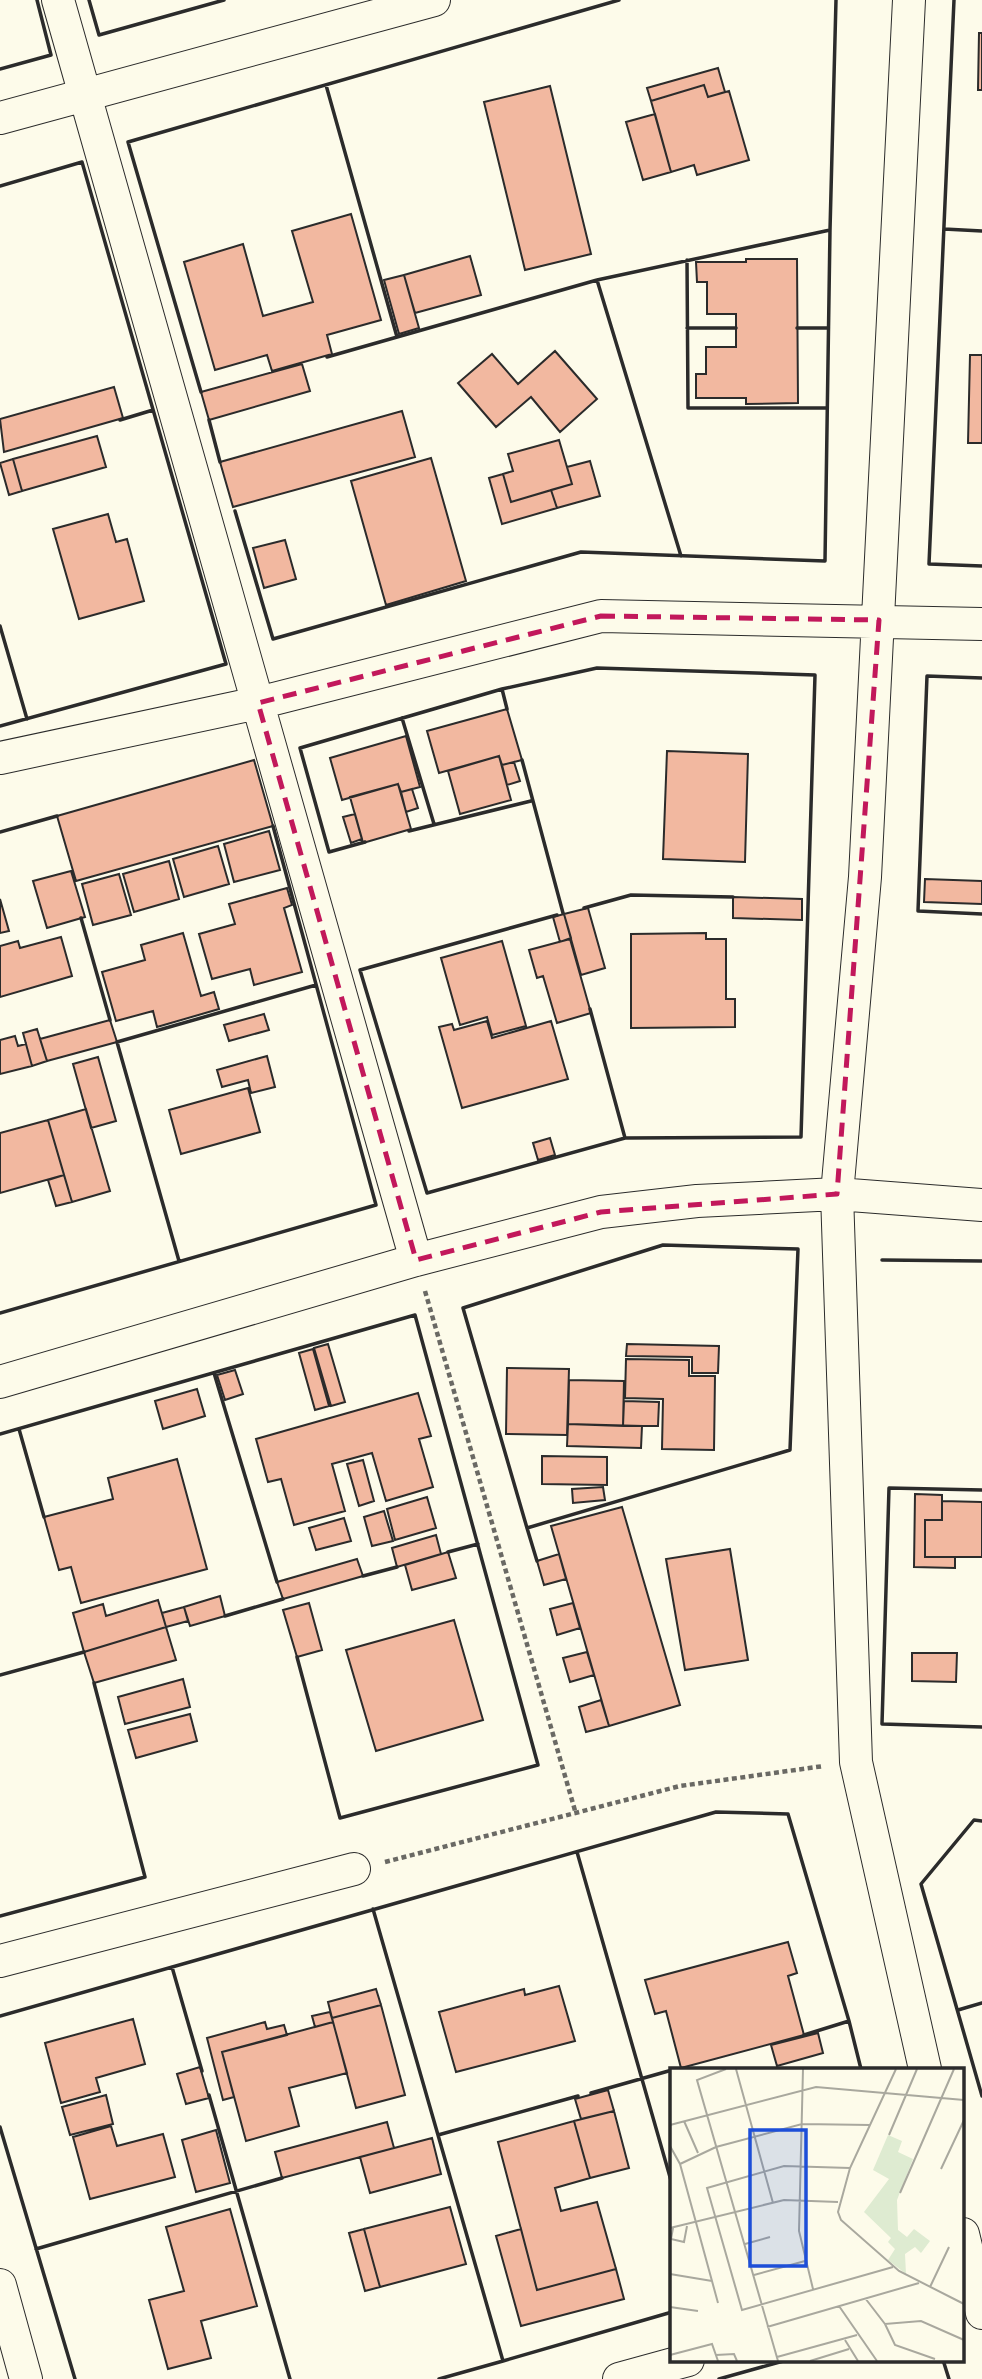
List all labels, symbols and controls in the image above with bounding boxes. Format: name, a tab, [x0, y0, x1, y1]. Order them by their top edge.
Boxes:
inset map	[670, 2068, 964, 2362]

